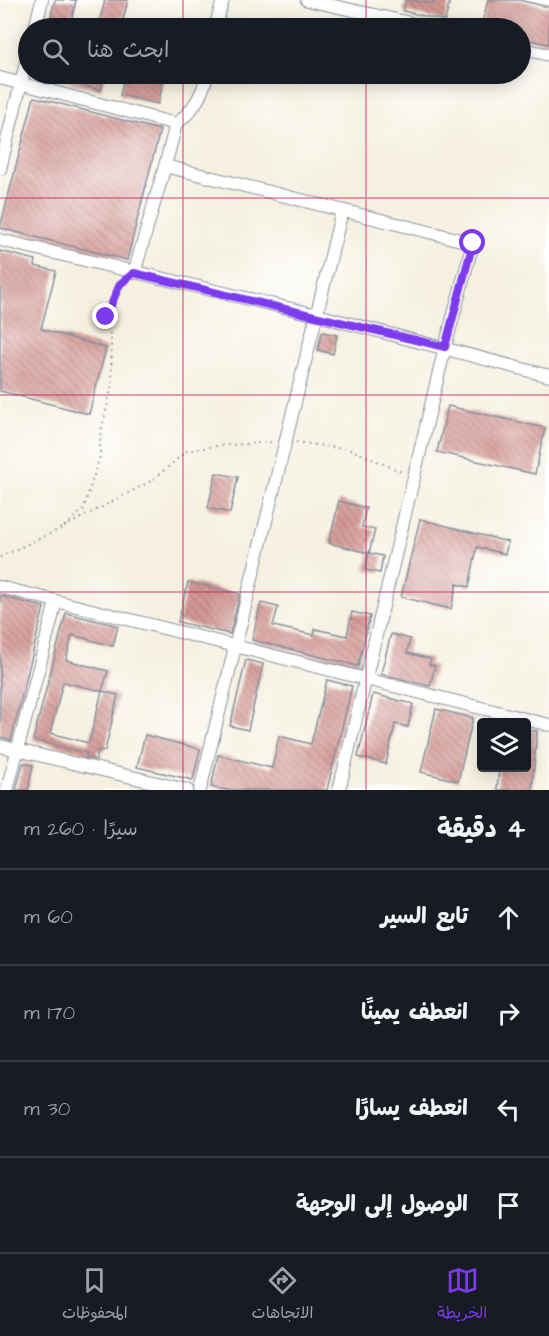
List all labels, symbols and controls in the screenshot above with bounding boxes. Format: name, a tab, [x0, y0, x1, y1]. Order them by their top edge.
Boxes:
search box	[18, 18, 531, 84]
icon: search	[39, 35, 72, 68]
text: ابحث هنا	[87, 35, 169, 66]
route start	[459, 229, 485, 255]
route end	[92, 303, 118, 329]
map controls	[477, 718, 531, 772]
button: layers	[477, 718, 531, 772]
text: 4 دقيقة	[437, 811, 525, 847]
text: سيرًا · 260 m	[24, 815, 138, 843]
text: تابع السير	[381, 901, 468, 932]
icon: ahead	[492, 901, 525, 934]
text: 60 m	[24, 903, 73, 931]
text: انعطف يمينًا	[361, 997, 468, 1028]
icon: right	[492, 997, 525, 1030]
text: 170 m	[24, 999, 75, 1027]
text: انعطف يسارًا	[355, 1093, 468, 1124]
icon: left	[492, 1093, 525, 1126]
text: 30 m	[24, 1095, 70, 1123]
text: الوصول إلى الوجهة	[296, 1189, 468, 1220]
icon: arrive	[492, 1189, 525, 1222]
tab: المحفوظات	[62, 1264, 128, 1327]
tab: الاتجاهات	[252, 1264, 313, 1327]
tab: الخريطة	[437, 1264, 487, 1327]

